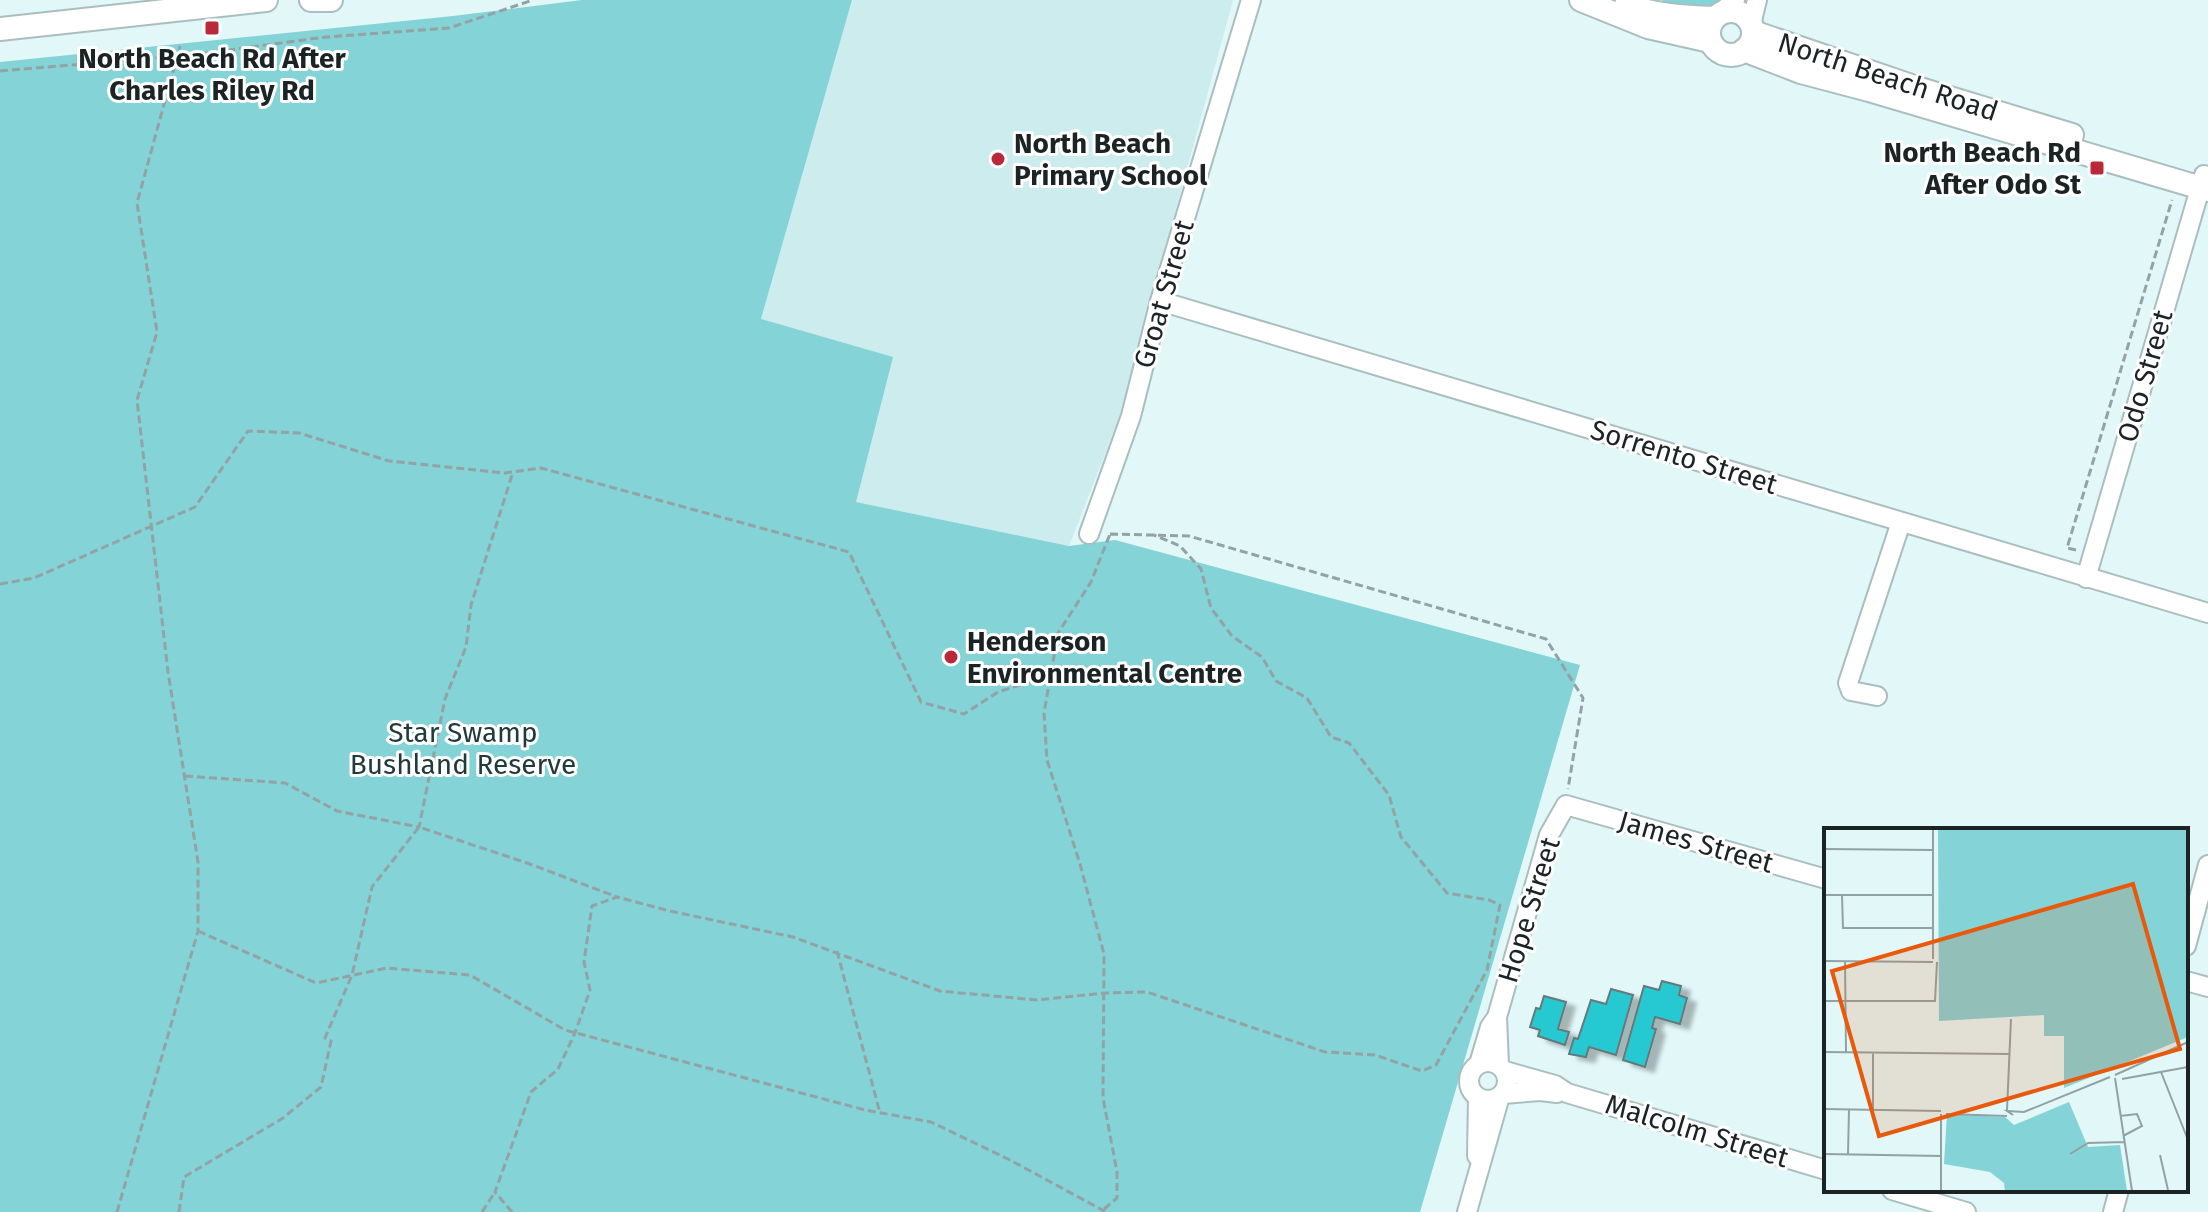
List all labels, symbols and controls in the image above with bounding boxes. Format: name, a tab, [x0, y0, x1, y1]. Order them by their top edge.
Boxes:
marker: North Beach Rd After Charles Riley Rd	[203, 19, 221, 37]
street label: North Beach Road	[1774, 26, 2002, 128]
place label: North Beach Rd After Charles Riley Rd	[78, 42, 347, 107]
place label: North Beach Primary School	[1014, 127, 1208, 192]
place label: North Beach Rd After Odo St	[1884, 136, 2082, 201]
marker: North Beach Primary School	[989, 150, 1007, 168]
marker: North Beach Rd After Odo St	[2088, 159, 2106, 177]
street label: Groat Street	[1127, 215, 1201, 372]
street label: Odo Street	[2110, 305, 2180, 446]
street label: Sorrento Street	[1587, 413, 1782, 501]
place label: Henderson Environmental Centre	[967, 625, 1242, 690]
marker: Henderson Environmental Centre	[942, 648, 960, 666]
park label: Star Swamp Bushland Reserve	[350, 716, 576, 781]
street label: James Street	[1615, 804, 1778, 880]
inset map	[1824, 828, 2188, 1192]
street label: Hope Street	[1491, 832, 1567, 987]
street label: Malcolm Street	[1602, 1088, 1793, 1175]

